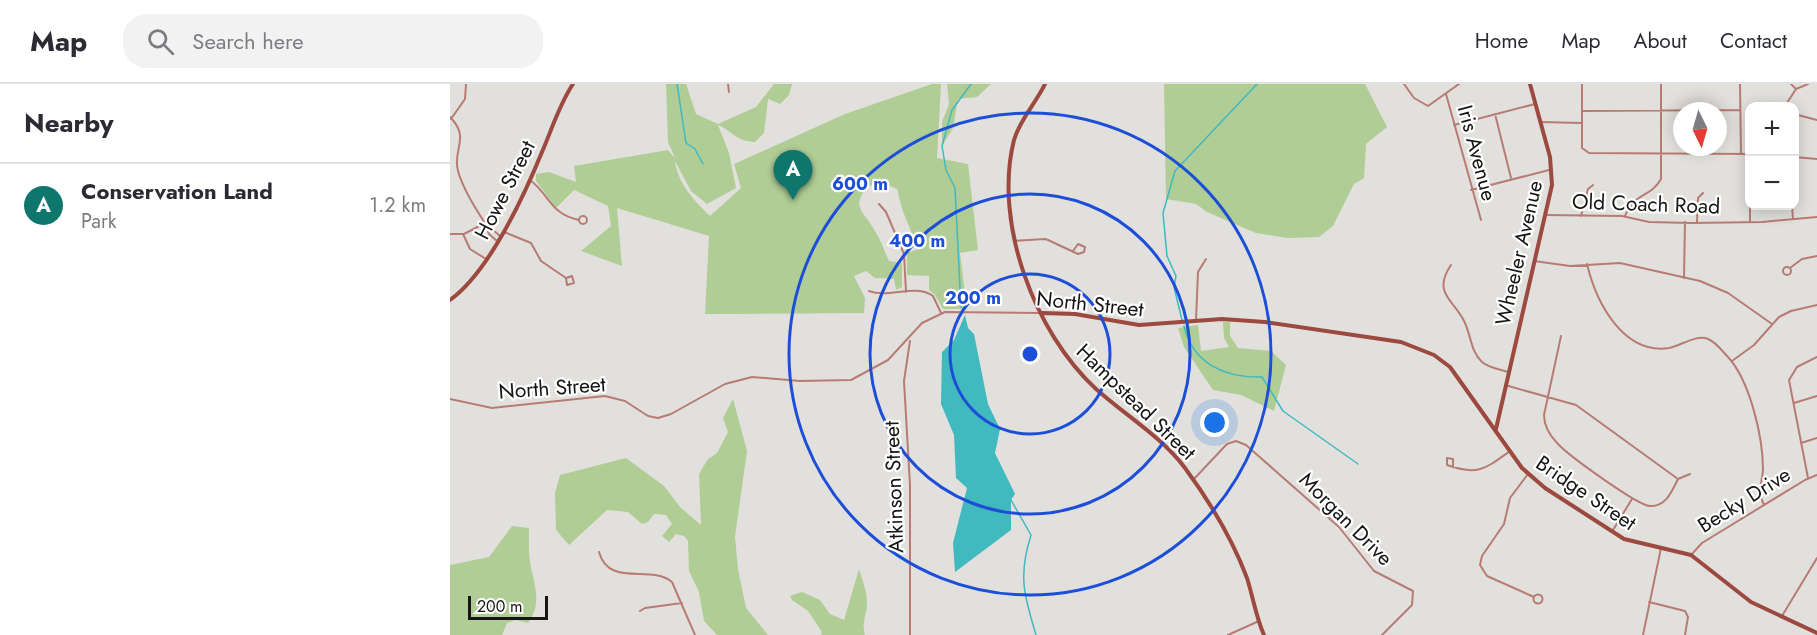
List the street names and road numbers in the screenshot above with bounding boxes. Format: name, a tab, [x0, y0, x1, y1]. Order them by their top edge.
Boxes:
street label: Iris Avenue	[1450, 102, 1504, 204]
street label: Howe Street	[467, 135, 543, 245]
street label: Wheeler Avenue	[1488, 177, 1550, 328]
street label: Old Coach Road	[1571, 186, 1721, 222]
street label: North Street	[1035, 283, 1145, 325]
street label: Hampstead Street	[1069, 337, 1203, 467]
street label: North Street	[497, 369, 607, 407]
street label: Atkinson Street	[877, 421, 911, 553]
street label: Bridge Street	[1530, 448, 1642, 538]
street label: Becky Drive	[1692, 460, 1796, 540]
street label: Morgan Drive	[1292, 465, 1400, 573]

